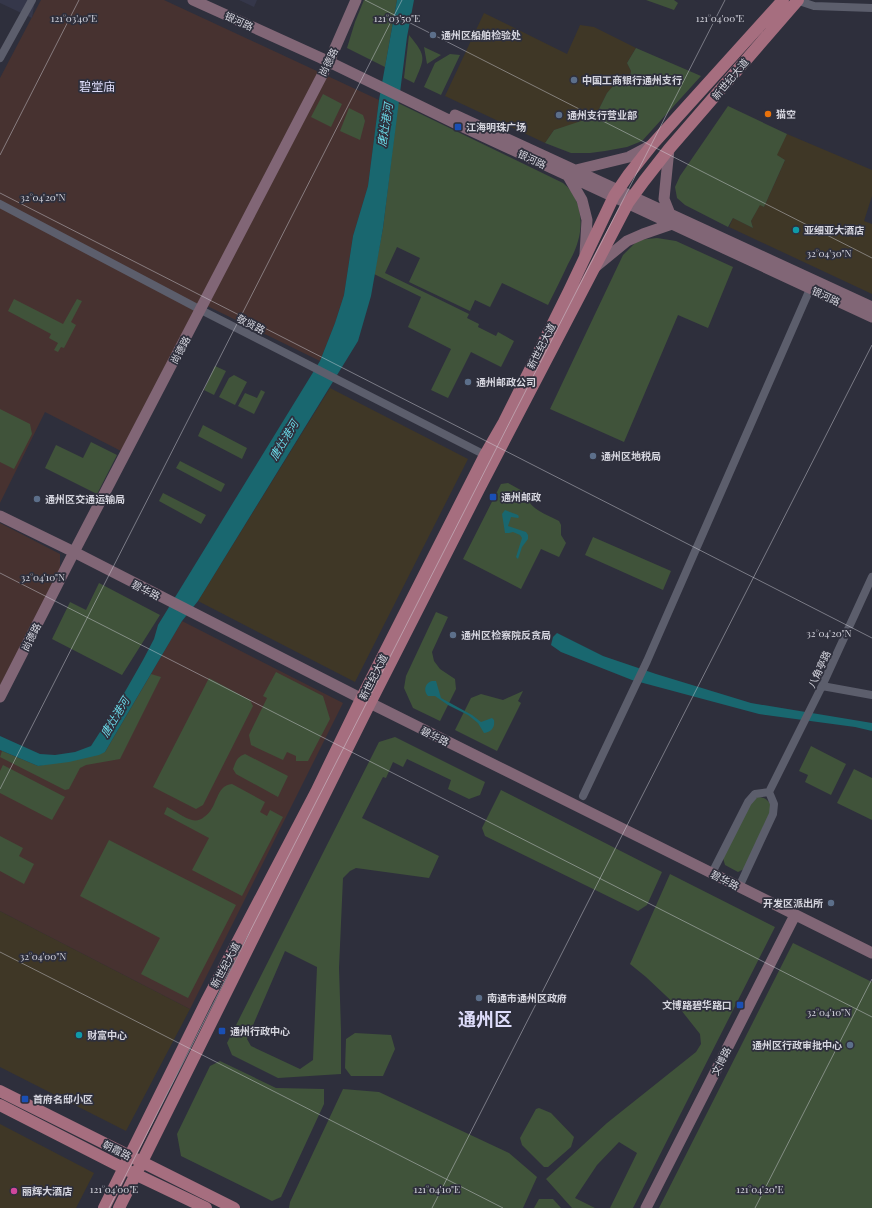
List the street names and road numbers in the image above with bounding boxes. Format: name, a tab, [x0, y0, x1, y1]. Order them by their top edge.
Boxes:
street label: 银河路	[222, 9, 256, 33]
street label: 尚德路	[315, 45, 341, 79]
street label: 新世纪大道	[709, 55, 751, 103]
street label: 银河路	[515, 146, 549, 172]
street label: 银河路	[809, 283, 843, 309]
street label: 敬贤路	[234, 311, 268, 337]
street label: 新世纪大道	[523, 321, 559, 371]
street label: 尚德路	[167, 333, 193, 367]
street label: 碧华路	[129, 577, 163, 603]
street label: 尚德路	[18, 620, 44, 654]
street label: 八角亭路	[804, 648, 834, 690]
street label: 新世纪大道	[355, 652, 391, 702]
street label: 碧华路	[418, 723, 452, 749]
street label: 碧华路	[708, 867, 742, 893]
street label: 新世纪大道	[207, 940, 243, 990]
street label: 文博路	[708, 1044, 734, 1078]
street label: 朝霞路	[100, 1137, 134, 1163]

